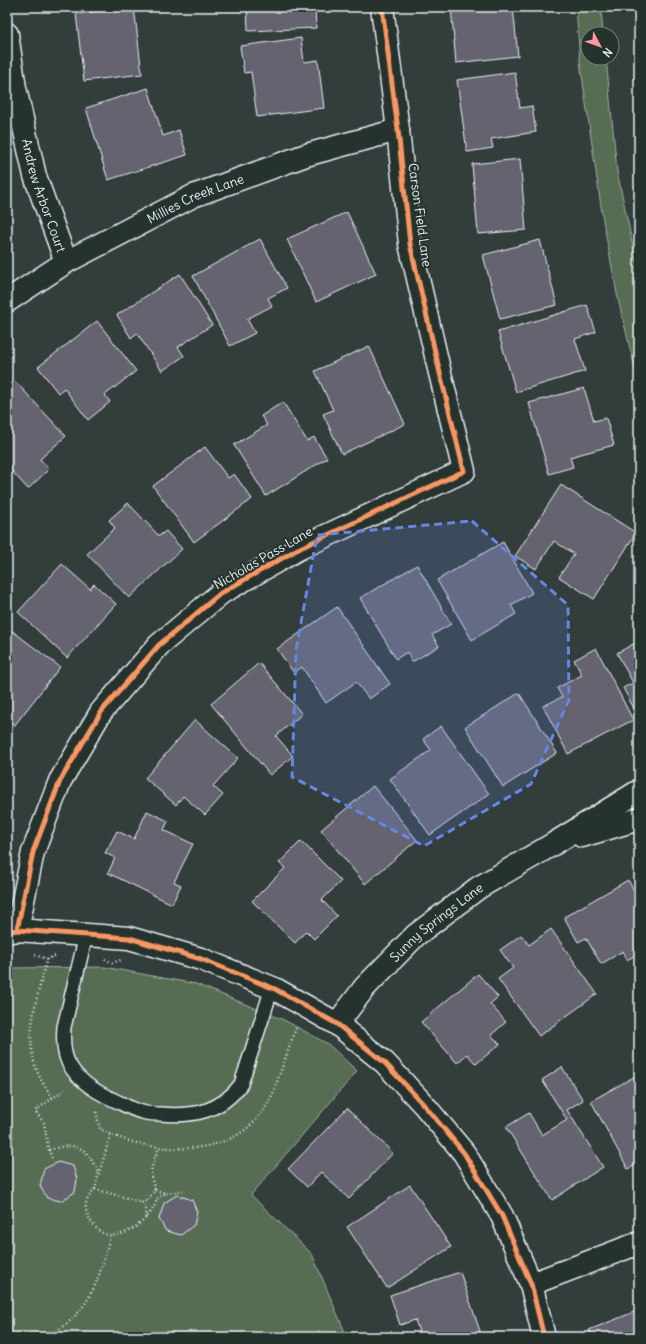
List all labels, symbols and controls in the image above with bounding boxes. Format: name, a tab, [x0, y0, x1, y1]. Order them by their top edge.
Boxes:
north arrow	[580, 26, 620, 66]
text: N	[600, 45, 615, 60]
street label: Andrew Arbor Court	[18, 137, 70, 255]
street label: Carson Field Lane	[404, 162, 436, 268]
street label: Millies Creek Lane	[144, 170, 246, 227]
street label: Nicholas Pass Lane	[211, 523, 315, 593]
street label: Sunny Springs Lane	[386, 879, 486, 965]

